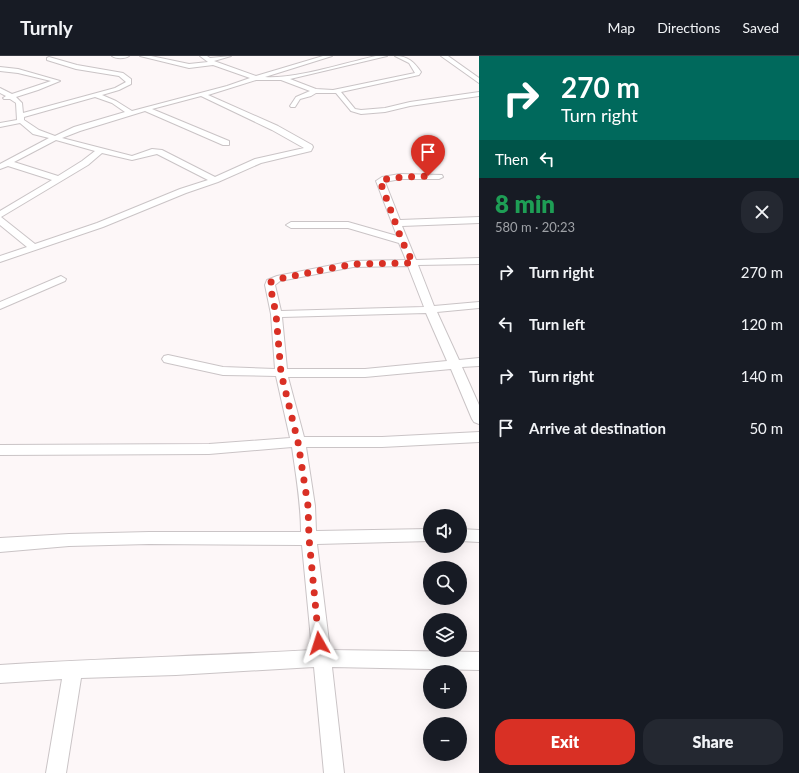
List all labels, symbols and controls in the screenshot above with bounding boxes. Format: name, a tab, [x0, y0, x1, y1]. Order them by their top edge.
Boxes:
text: Turnly	[20, 16, 73, 39]
text: Map	[608, 19, 635, 36]
text: Directions	[657, 19, 720, 36]
text: Saved	[742, 19, 779, 36]
text: 270 m	[561, 70, 640, 104]
icon: right	[495, 72, 547, 124]
text: Turn right	[561, 104, 638, 126]
pin	[411, 135, 445, 176]
icon: arrive	[417, 141, 439, 163]
icon: left	[536, 148, 558, 170]
text: Then	[495, 150, 528, 168]
text: 8 min	[495, 189, 555, 218]
button: close	[741, 191, 783, 233]
text: 580 m · 20:23	[495, 219, 575, 235]
icon: right	[495, 261, 517, 283]
text: Turn right	[529, 263, 594, 281]
text: 270 m	[741, 263, 783, 281]
icon: left	[495, 313, 517, 335]
text: Turn left	[529, 315, 585, 333]
text: 120 m	[741, 315, 783, 333]
icon: right	[495, 365, 517, 387]
text: Turn right	[529, 367, 594, 385]
text: 140 m	[741, 367, 783, 385]
icon: arrive	[495, 417, 517, 439]
text: Arrive at destination	[529, 419, 666, 437]
text: 50 m	[749, 419, 783, 437]
map controls	[423, 509, 467, 761]
button: sound	[423, 509, 467, 553]
button: search	[423, 561, 467, 605]
button: layers	[423, 613, 467, 657]
position arrow	[298, 622, 340, 664]
button: +	[423, 665, 467, 709]
button: −	[423, 717, 467, 761]
button: Exit	[495, 719, 635, 765]
button: Share	[643, 719, 783, 765]

